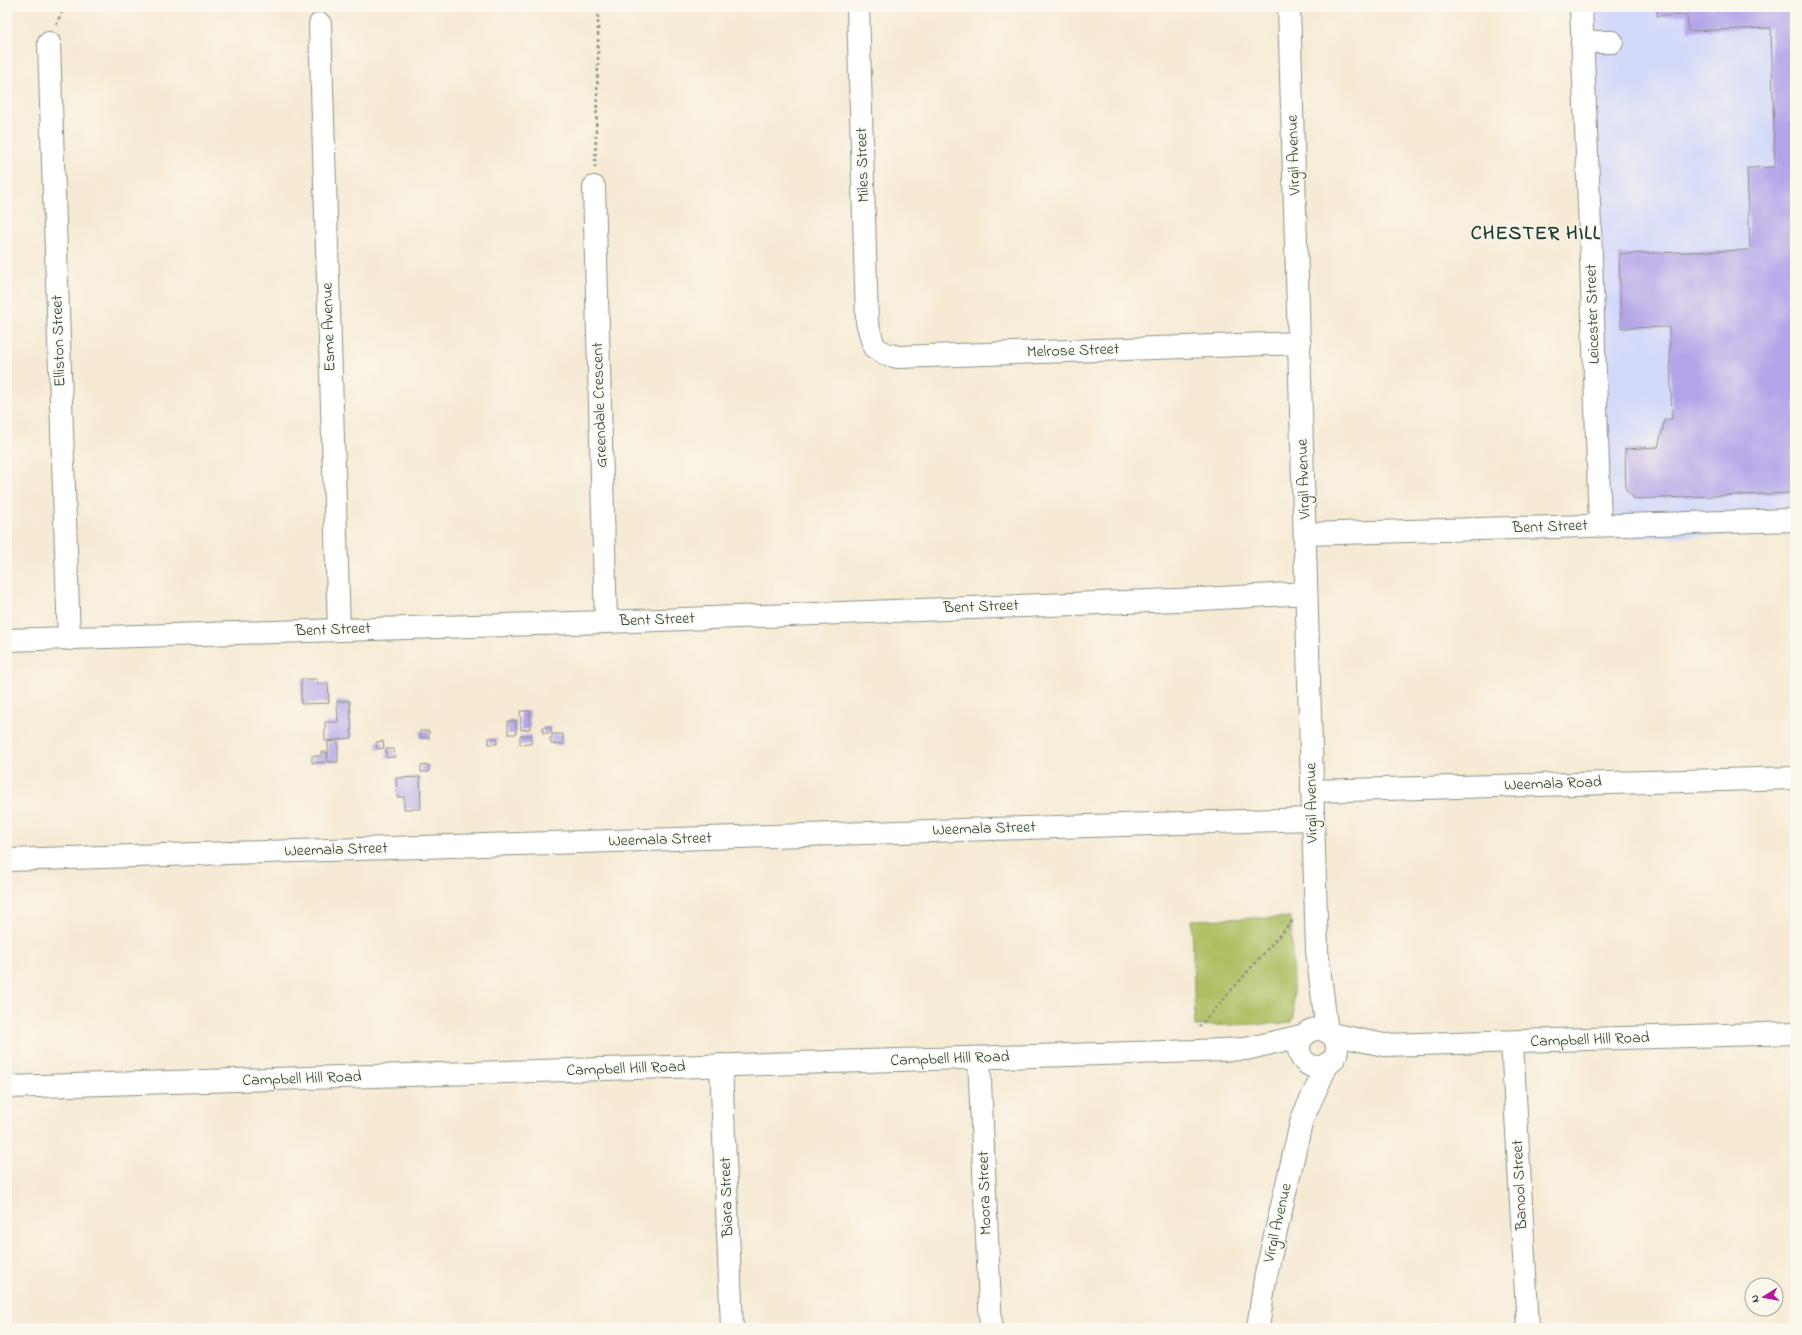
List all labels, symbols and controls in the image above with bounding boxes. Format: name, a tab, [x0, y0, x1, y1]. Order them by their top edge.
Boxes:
street label: Virgil Avenue	[1281, 113, 1307, 197]
street label: Miles Street	[850, 127, 876, 203]
district label: CHESTER HILL	[1471, 220, 1601, 249]
street label: Leicester Street	[1579, 263, 1607, 364]
street label: Esme Avenue	[315, 281, 343, 372]
street label: Elliston Street	[45, 294, 73, 387]
street label: Melrose Street	[1026, 337, 1120, 365]
street label: Greendale Crescent	[586, 341, 614, 468]
street label: Virgil Avenue	[1291, 437, 1317, 521]
street label: Bent Street	[1511, 514, 1589, 540]
street label: Bent Street	[942, 594, 1020, 620]
street label: Bent Street	[618, 607, 696, 633]
street label: Bent Street	[294, 617, 372, 643]
street label: Virgil Avenue	[1299, 762, 1325, 845]
street label: Weemala Road	[1504, 770, 1602, 798]
street label: Weemala Street	[932, 815, 1037, 843]
street label: Weemala Street	[608, 826, 713, 854]
street label: Weemala Street	[284, 836, 389, 864]
street label: Campbell Hill Road	[1530, 1026, 1650, 1054]
street label: Campbell Hill Road	[890, 1045, 1010, 1073]
street label: Campbell Hill Road	[566, 1055, 686, 1083]
street label: Campbell Hill Road	[242, 1065, 362, 1093]
street label: Banool Street	[1506, 1139, 1534, 1232]
street label: Moora Street	[972, 1150, 998, 1236]
street label: Biara Street	[714, 1156, 740, 1239]
street label: Virgil Avenue	[1257, 1180, 1299, 1266]
north arrow	[1744, 1277, 1784, 1317]
text: N	[1747, 1294, 1764, 1304]

